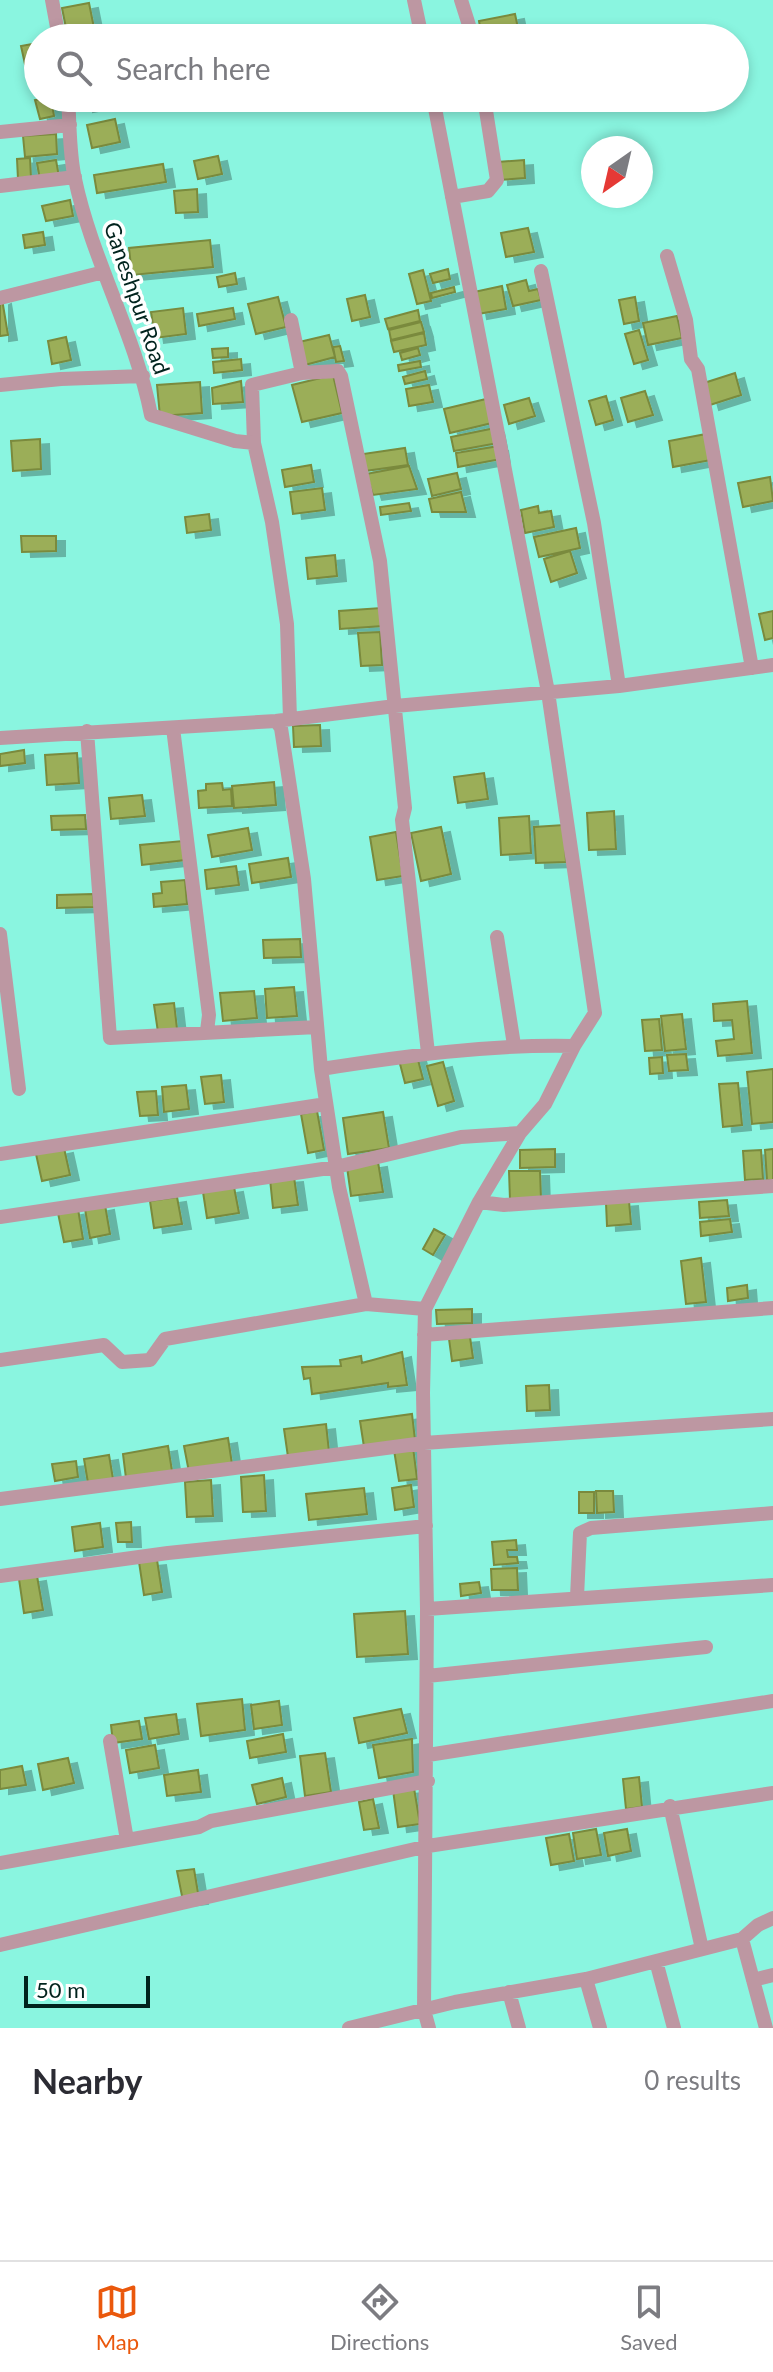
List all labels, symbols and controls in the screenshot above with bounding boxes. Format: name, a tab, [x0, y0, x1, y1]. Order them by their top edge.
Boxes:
search box	[24, 24, 749, 112]
icon: search	[52, 46, 96, 90]
text: Search here	[116, 50, 271, 86]
north arrow	[581, 136, 653, 208]
street label: Ganeshpur Road	[99, 218, 176, 377]
scale bar	[24, 1972, 150, 2008]
text: 50 m	[36, 1976, 85, 2003]
text: Nearby	[32, 2060, 143, 2101]
text: 0 results	[644, 2064, 741, 2096]
tab: Map	[95, 2280, 139, 2355]
tab: Directions	[330, 2280, 429, 2355]
tab: Saved	[620, 2280, 678, 2355]

